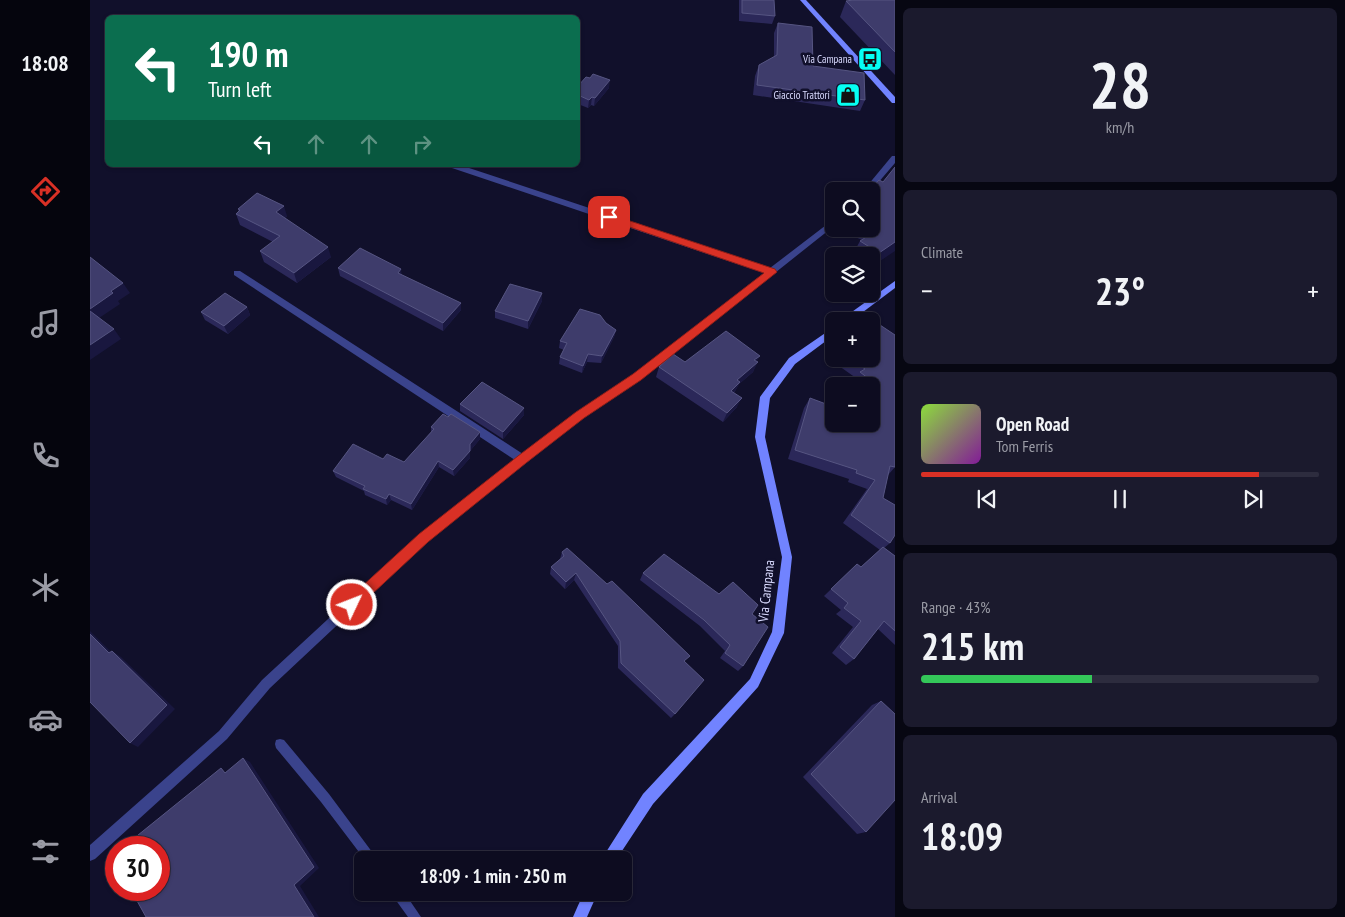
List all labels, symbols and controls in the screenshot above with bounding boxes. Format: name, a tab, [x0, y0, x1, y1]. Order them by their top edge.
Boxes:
text: 190 m	[208, 31, 289, 77]
icon: left	[125, 35, 190, 100]
text: 28	[1089, 42, 1151, 126]
bus stop icon: Via Campana	[857, 46, 883, 72]
text: 18:08	[21, 49, 69, 77]
place label: Via Campana	[802, 52, 852, 66]
text: Turn left	[208, 75, 272, 103]
shop icon: Giaccio Trattori	[835, 82, 861, 108]
place label: Giaccio Trattori	[773, 88, 830, 102]
text: km/h	[1106, 117, 1134, 137]
icon: left	[249, 130, 277, 158]
icon: ahead	[302, 130, 330, 158]
icon: ahead	[355, 130, 383, 158]
icon: right	[408, 130, 436, 158]
icon: directions	[28, 174, 63, 209]
map controls	[825, 182, 880, 432]
button: search	[825, 182, 880, 237]
pin	[588, 196, 630, 238]
icon: arrive	[595, 203, 623, 231]
text: Climate	[921, 242, 963, 262]
button: layers	[825, 247, 880, 302]
text: 23°	[1095, 266, 1145, 315]
text: −	[921, 272, 933, 309]
text: +	[1307, 272, 1319, 309]
icon: music	[28, 306, 63, 341]
button: +	[825, 312, 880, 367]
button: −	[825, 377, 880, 432]
text: Open Road	[996, 412, 1069, 436]
text: Tom Ferris	[996, 436, 1053, 456]
icon: phone	[28, 438, 63, 473]
icon: previous	[973, 485, 1001, 513]
icon: pause	[1106, 485, 1134, 513]
icon: next	[1239, 485, 1267, 513]
street label: Via Campana	[754, 559, 778, 624]
icon: climate	[28, 570, 63, 605]
position arrow	[325, 578, 377, 630]
text: Range · 43%	[921, 597, 990, 617]
text: 215 km	[921, 621, 1024, 670]
icon: car	[28, 702, 63, 737]
text: Arrival	[921, 787, 957, 807]
text: 18:09	[921, 811, 1003, 860]
icon: filters	[28, 834, 63, 869]
speed limit sign: 30	[105, 836, 170, 901]
text: 18:09 · 1 min · 250 m	[420, 864, 566, 888]

